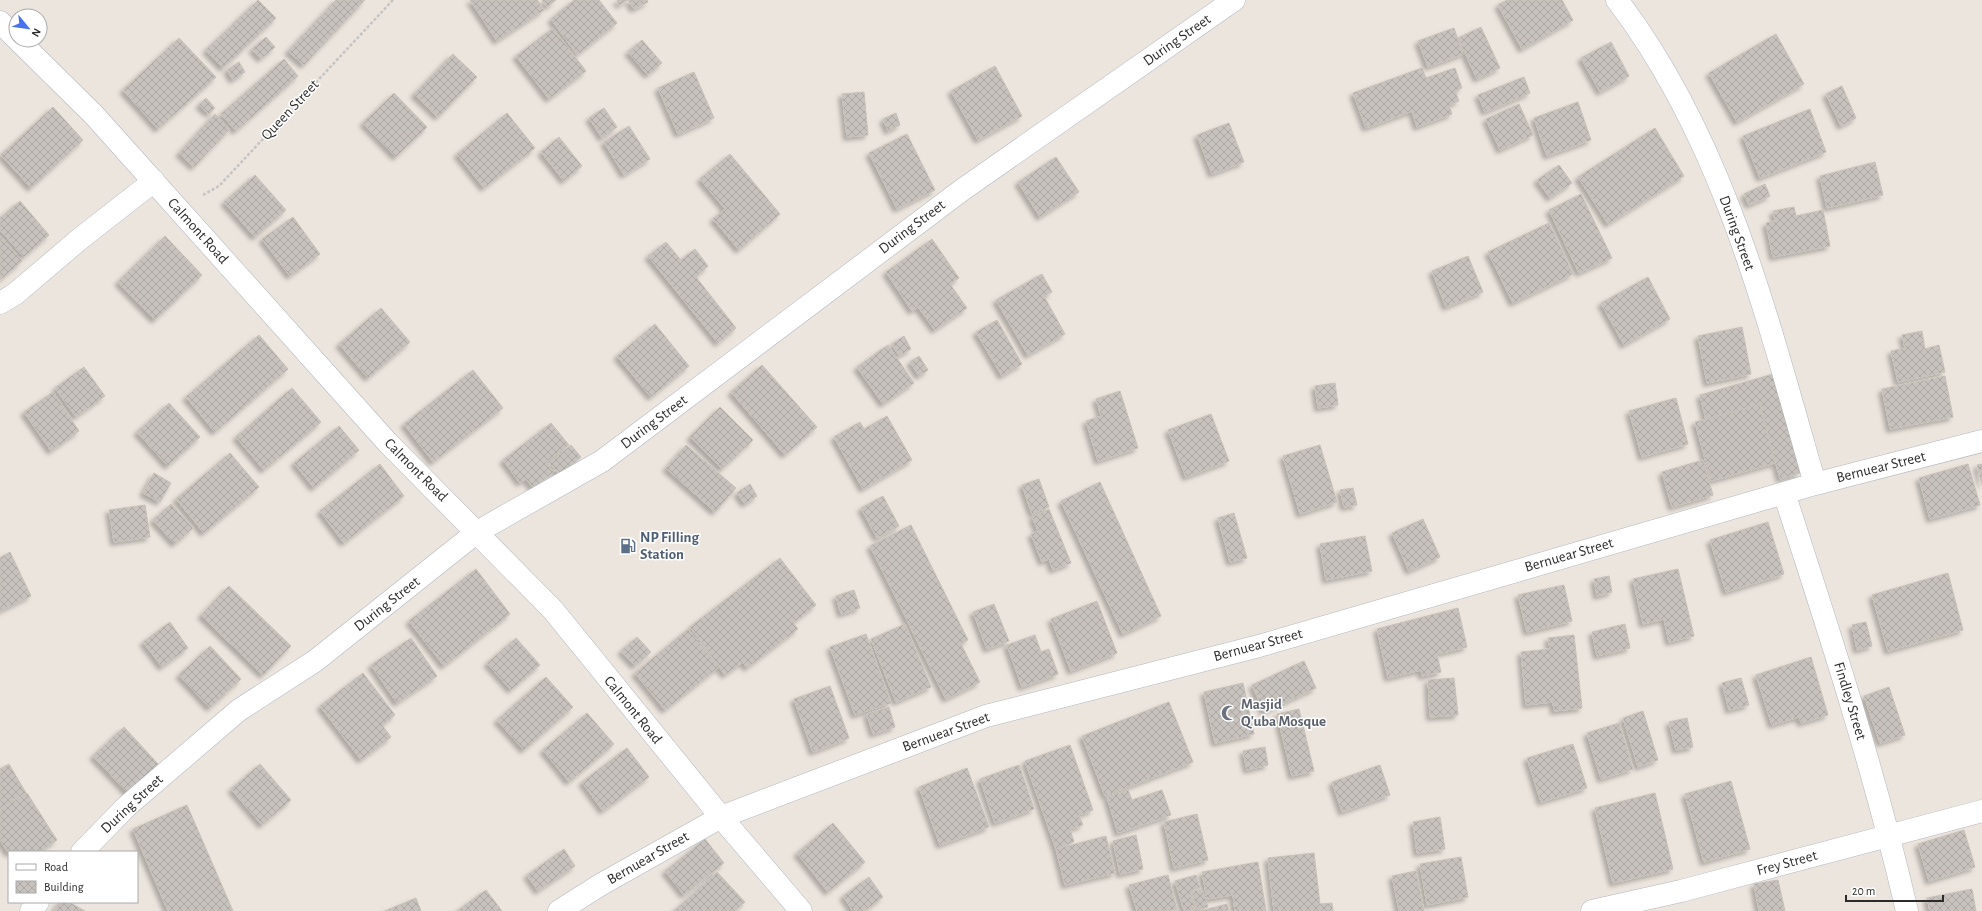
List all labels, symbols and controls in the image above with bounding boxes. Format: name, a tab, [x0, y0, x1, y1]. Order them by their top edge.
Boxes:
north arrow	[8, 8, 48, 48]
street label: During Street	[1141, 11, 1214, 69]
text: N	[30, 27, 43, 39]
street label: Queen Street	[258, 77, 322, 143]
street label: During Street	[1717, 194, 1758, 273]
street label: Calmont Road	[165, 195, 231, 267]
street label: During Street	[876, 197, 948, 257]
street label: During Street	[618, 392, 690, 452]
street label: Calmont Road	[382, 436, 451, 505]
street label: Bernuear Street	[1835, 449, 1927, 485]
place label: NP Filling Station	[640, 530, 699, 562]
street label: Bernuear Street	[1523, 535, 1615, 575]
fuel station icon: NP Filling Station	[619, 537, 637, 555]
street label: During Street	[351, 574, 423, 634]
street label: Bernuear Street	[1212, 626, 1304, 664]
street label: Findley Street	[1831, 660, 1869, 742]
street label: Calmont Road	[601, 673, 665, 747]
place label: Masjid Q'uba Mosque	[1241, 697, 1326, 729]
mosque icon: Masjid Q'uba Mosque	[1220, 704, 1238, 722]
street label: Bernuear Street	[901, 709, 992, 755]
street label: During Street	[98, 772, 166, 836]
street label: Bernuear Street	[605, 829, 691, 887]
street label: Frey Street	[1755, 848, 1819, 878]
legend	[8, 851, 138, 903]
text: Road	[44, 861, 68, 873]
scale bar	[1846, 877, 1943, 903]
text: Building	[44, 881, 84, 893]
text: 20 m	[1852, 885, 1875, 897]

